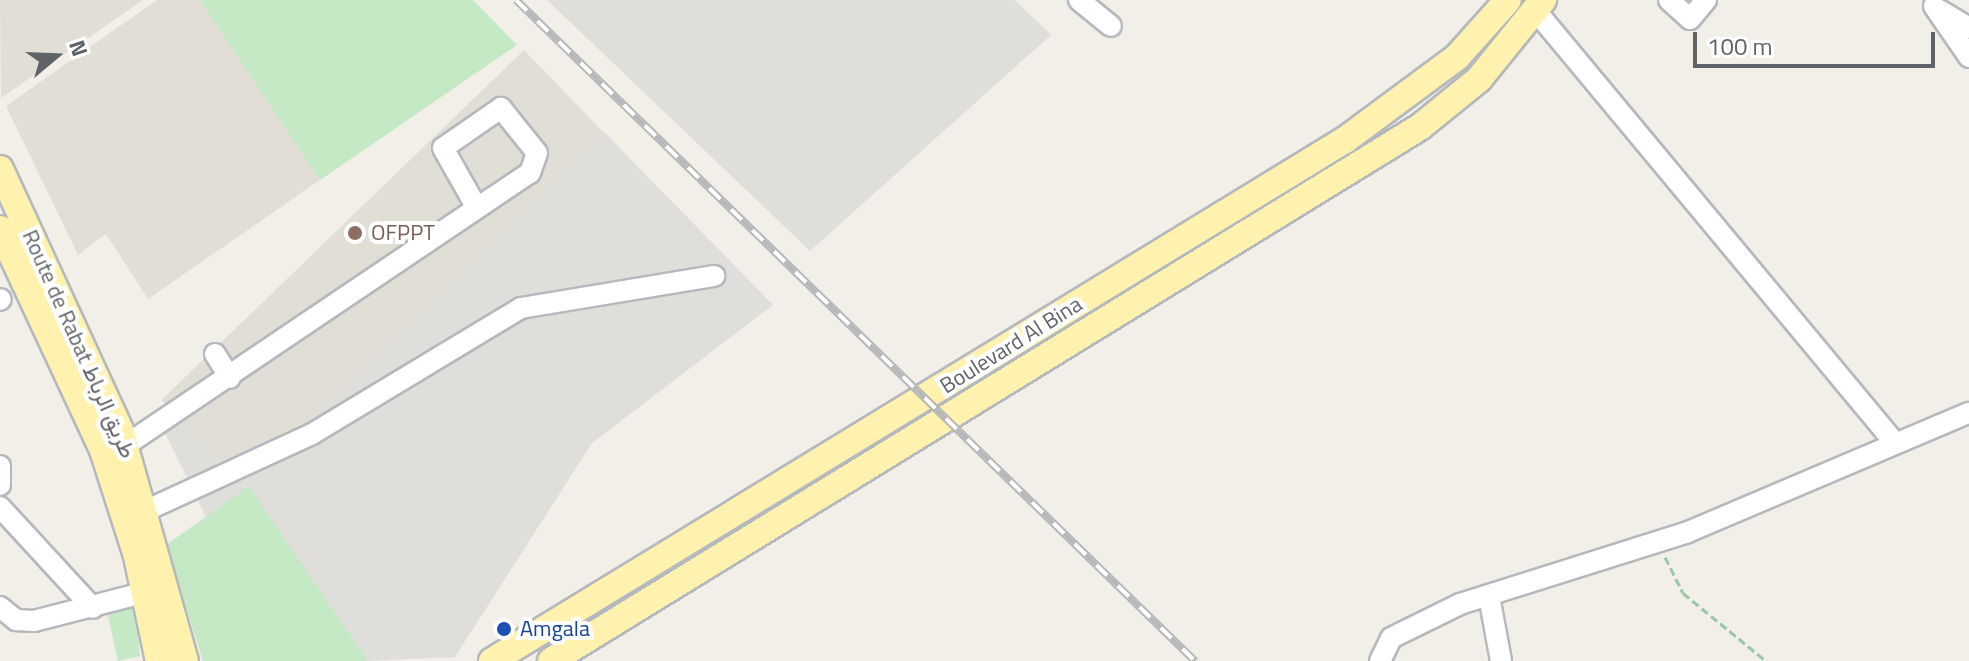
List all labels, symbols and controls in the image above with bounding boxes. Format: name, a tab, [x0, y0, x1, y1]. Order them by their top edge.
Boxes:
north arrow	[16, 16, 96, 96]
scale bar	[1697, 16, 1939, 66]
text: 100 m	[1707, 28, 1773, 64]
text: N	[60, 35, 97, 61]
place label: OFPPT	[371, 220, 435, 246]
marker: OFPPT	[346, 224, 364, 242]
street label: Route de Rabat طريق الرباط	[17, 226, 141, 462]
street label: Boulevard Al Bina	[935, 291, 1087, 399]
place label: Amgala	[520, 616, 590, 642]
marker: Amgala	[495, 620, 513, 638]

